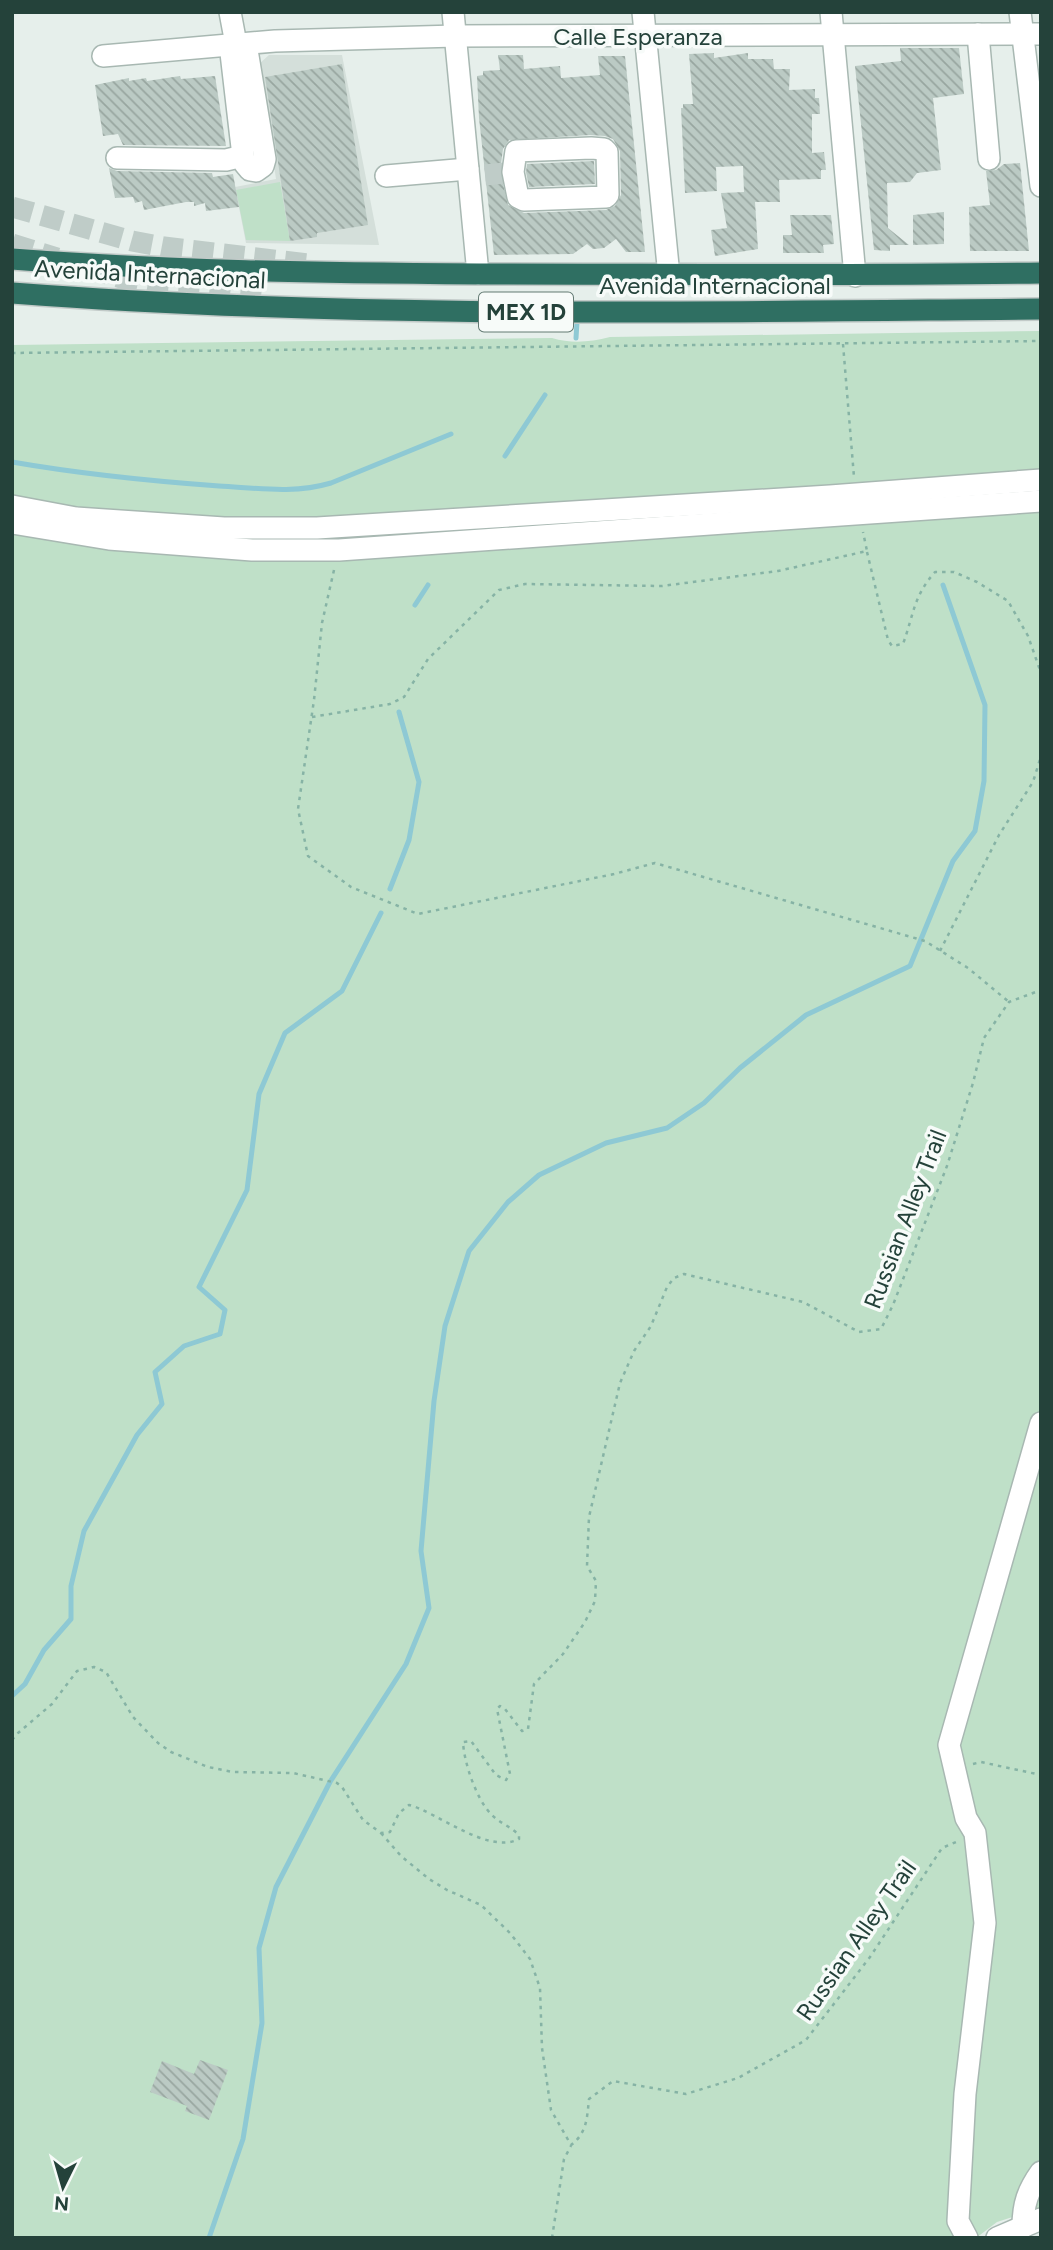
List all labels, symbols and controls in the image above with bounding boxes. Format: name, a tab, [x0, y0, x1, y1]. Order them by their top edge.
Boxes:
street label: Calle Esperanza	[553, 22, 723, 51]
street label: Avenida Internacional	[34, 253, 266, 295]
street label: Avenida Internacional	[599, 271, 831, 300]
road number: MEX 1D	[479, 292, 573, 332]
street label: Russian Alley Trail	[858, 1125, 952, 1313]
street label: Russian Alley Trail	[790, 1854, 922, 2026]
north arrow	[28, 2152, 98, 2222]
text: N	[53, 2191, 70, 2216]

